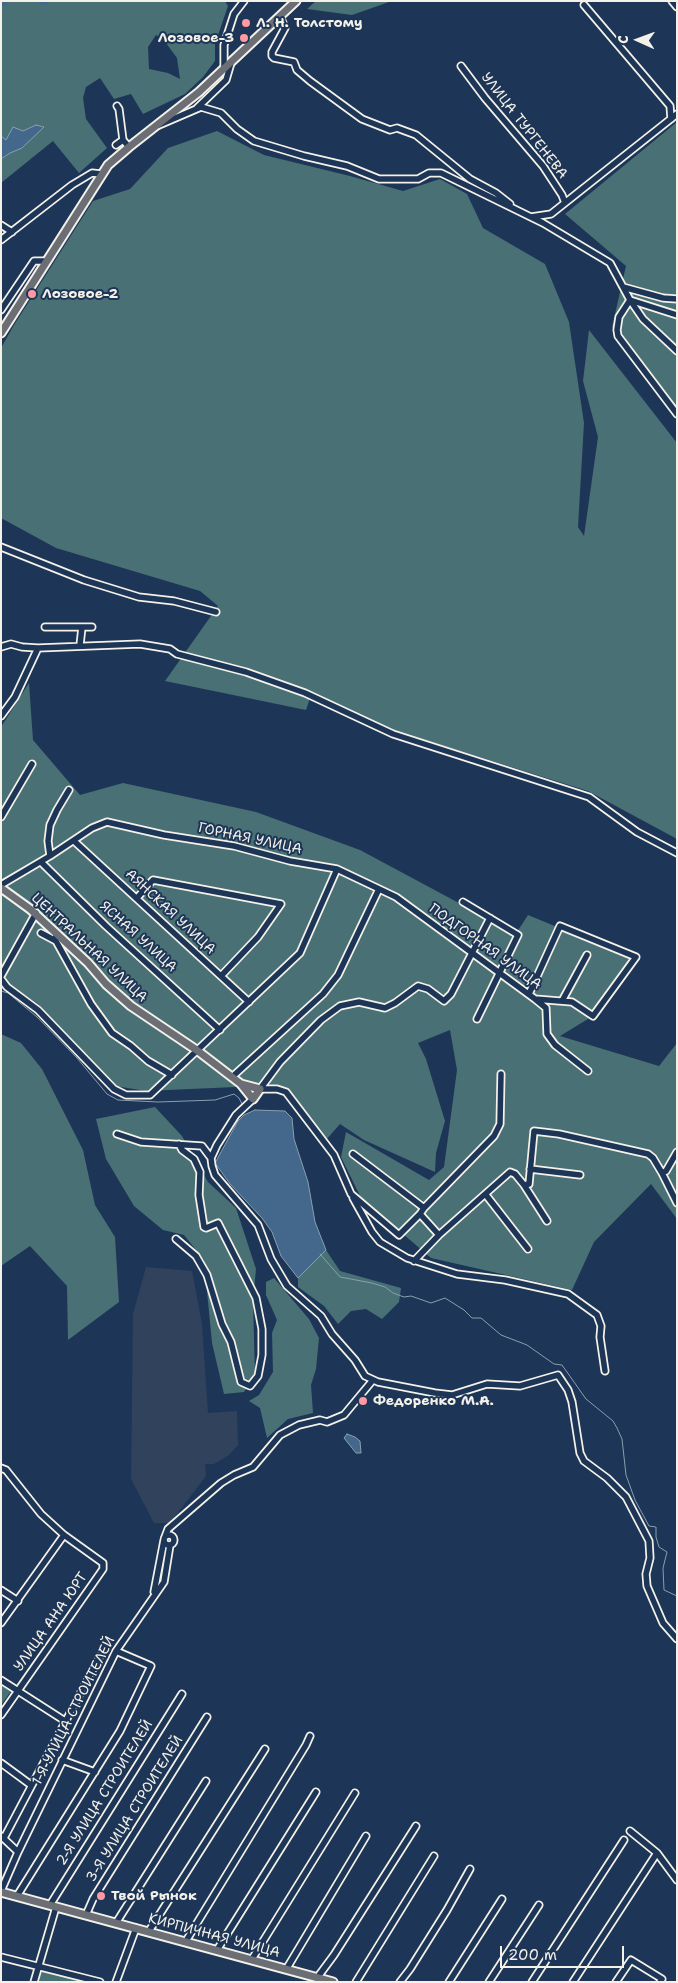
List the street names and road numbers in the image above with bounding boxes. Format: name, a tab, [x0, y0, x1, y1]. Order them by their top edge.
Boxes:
street label: УЛИЦА ТУРГЕНЕВА	[477, 70, 571, 182]
street label: ГОРНАЯ УЛИЦА	[197, 820, 303, 858]
street label: АЯНСКАЯ УЛИЦА	[121, 866, 219, 958]
street label: ЦЕНТРАЛЬНАЯ УЛИЦА	[27, 890, 151, 1006]
street label: ЯСНАЯ УЛИЦА	[96, 898, 180, 976]
street label: ПОДГОРНАЯ УЛИЦА	[426, 901, 544, 993]
street label: УЛИЦА АНА ЮРТ	[11, 1569, 91, 1675]
street label: 1-Я УЛИЦА СТРОИТЕЛЕЙ	[29, 1634, 119, 1788]
street label: 2-Я УЛИЦА СТРОИТЕЛЕЙ	[53, 1717, 157, 1869]
street label: 3-Я УЛИЦА СТРОИТЕЛЕЙ	[83, 1733, 187, 1885]
street label: КИРПИЧНАЯ УЛИЦА	[146, 1910, 282, 1962]

